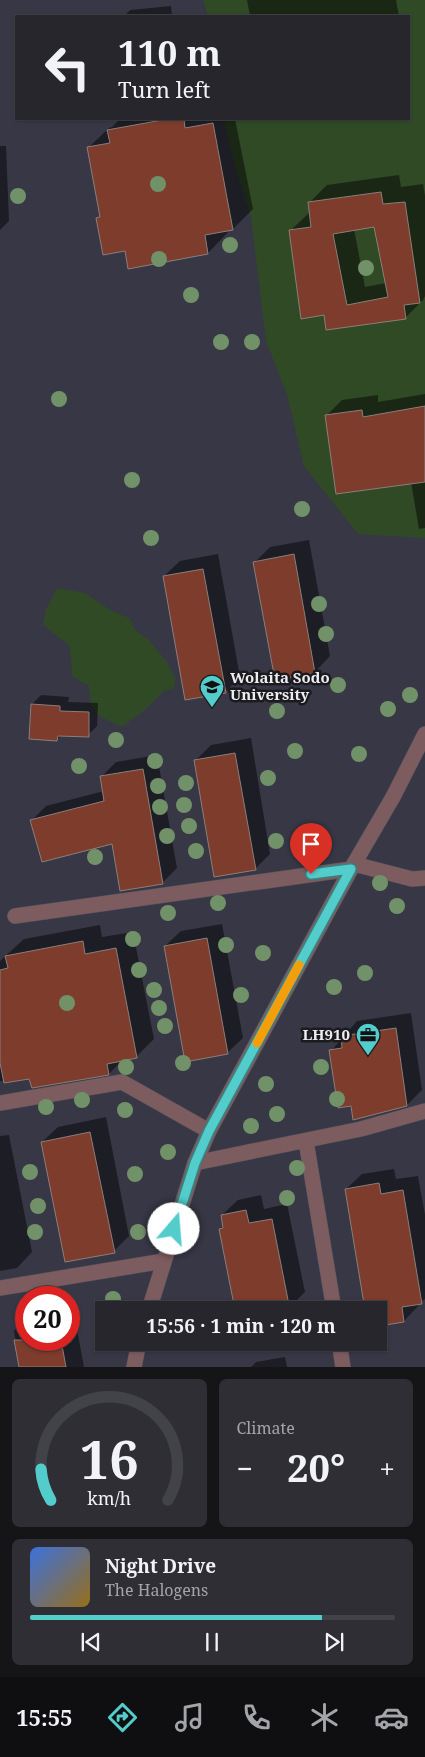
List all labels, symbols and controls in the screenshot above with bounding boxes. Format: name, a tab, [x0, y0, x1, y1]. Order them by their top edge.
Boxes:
text: 110 m	[118, 29, 221, 76]
icon: left	[35, 35, 100, 100]
text: Turn left	[118, 74, 210, 104]
place label: Wolaita Sodo University	[230, 667, 330, 704]
school or university icon: Wolaita Sodo University	[199, 674, 225, 708]
pin	[290, 823, 332, 874]
icon: arrive	[297, 830, 325, 858]
office icon: LH910	[355, 1022, 381, 1056]
place label: LH910	[302, 1024, 350, 1044]
position arrow	[147, 1202, 199, 1254]
speed limit sign: 20	[15, 1286, 80, 1351]
text: 15:56 · 1 min · 120 m	[146, 1313, 336, 1339]
text: Climate	[237, 1417, 295, 1439]
text: 16	[80, 1423, 139, 1494]
text: 20°	[287, 1441, 345, 1493]
text: −	[237, 1449, 253, 1487]
text: +	[379, 1449, 395, 1487]
text: km/h	[87, 1486, 131, 1510]
text: Night Drive	[105, 1553, 216, 1579]
text: The Halogens	[105, 1579, 208, 1601]
icon: previous	[77, 1628, 105, 1656]
icon: pause	[198, 1628, 226, 1656]
icon: next	[320, 1628, 348, 1656]
icon: directions	[105, 1700, 140, 1735]
icon: music	[172, 1700, 207, 1735]
icon: phone	[239, 1700, 274, 1735]
icon: climate	[307, 1700, 342, 1735]
icon: car	[374, 1700, 409, 1735]
text: 15:55	[16, 1702, 73, 1732]

